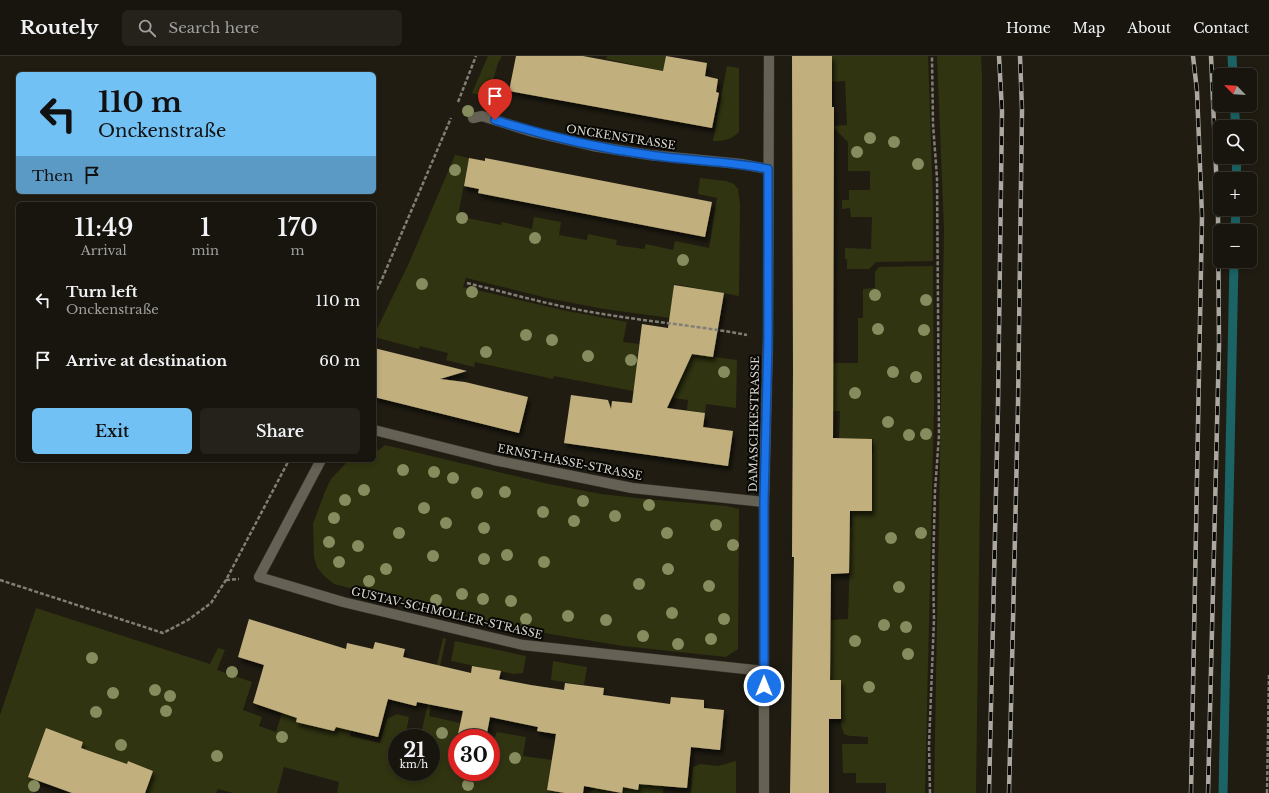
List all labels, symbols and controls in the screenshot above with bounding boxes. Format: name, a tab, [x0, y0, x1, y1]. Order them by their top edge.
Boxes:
search box	[122, 10, 402, 46]
text: Routely	[20, 16, 98, 39]
icon: search	[136, 17, 158, 39]
text: Search here	[168, 18, 259, 37]
text: Home	[1006, 19, 1051, 37]
text: Map	[1073, 19, 1105, 37]
text: About	[1127, 19, 1171, 37]
text: Contact	[1193, 19, 1249, 37]
north arrow	[1213, 68, 1257, 112]
map controls	[1213, 68, 1257, 268]
pin	[478, 79, 512, 120]
text: 110 m	[98, 85, 182, 120]
icon: arrive	[484, 85, 506, 107]
icon: left	[32, 88, 84, 140]
text: Onckenstraße	[98, 120, 226, 142]
button: search	[1213, 120, 1257, 164]
street label: ONCKENSTRASSE	[565, 121, 677, 153]
icon: arrive	[81, 164, 103, 186]
text: Then	[32, 166, 73, 185]
button: +	[1213, 172, 1257, 216]
text: 11:49	[74, 213, 133, 242]
text: 1	[200, 213, 211, 242]
text: 170	[277, 213, 318, 242]
button: −	[1213, 224, 1257, 268]
text: Arrival	[81, 242, 127, 259]
text: min	[192, 242, 219, 259]
text: m	[290, 242, 304, 259]
text: Turn left	[66, 282, 137, 301]
icon: left	[32, 289, 54, 311]
text: 110 m	[316, 291, 360, 310]
text: Onckenstraße	[66, 301, 159, 318]
icon: arrive	[32, 349, 54, 371]
text: Arrive at destination	[66, 351, 227, 370]
text: 60 m	[319, 351, 360, 370]
street label: DAMASCHKESTRASSE	[746, 356, 762, 492]
button: Exit	[32, 408, 192, 454]
button: Share	[200, 408, 360, 454]
street label: ERNST-HASSE-STRASSE	[496, 441, 644, 483]
street label: GUSTAV-SCHMOLLER-STRASSE	[350, 584, 544, 642]
position arrow	[743, 665, 785, 707]
speed limit sign: 30	[448, 729, 500, 781]
text: 21	[403, 738, 425, 762]
text: km/h	[400, 758, 428, 771]

